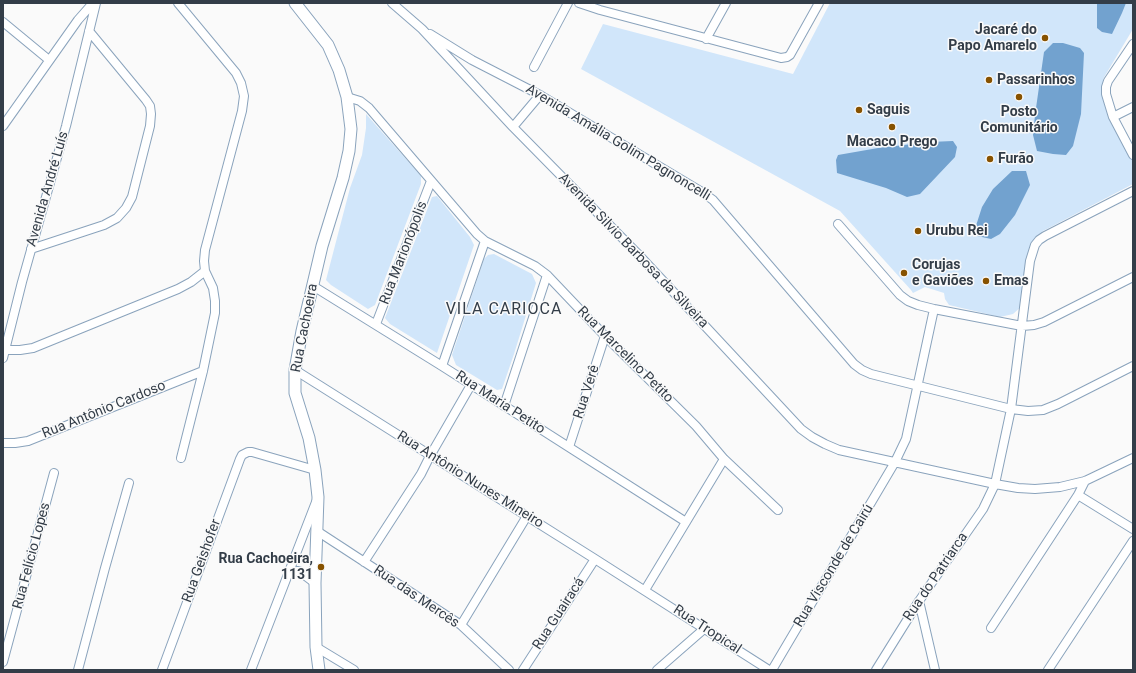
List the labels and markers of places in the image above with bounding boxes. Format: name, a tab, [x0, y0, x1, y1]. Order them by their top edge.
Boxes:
place label: Jacaré do Papo Amarelo	[948, 22, 1037, 54]
marker: Jacaré do Papo Amarelo	[1040, 33, 1050, 43]
place label: Passarinhos	[997, 72, 1075, 88]
marker: Passarinhos	[984, 75, 994, 85]
marker: Posto Comunitário	[1014, 92, 1024, 102]
place label: Saguis	[867, 102, 910, 118]
place label: Posto Comunitário	[980, 104, 1058, 136]
marker: Saguis	[854, 105, 864, 115]
marker: Macaco Prego	[887, 122, 897, 132]
place label: Macaco Prego	[847, 134, 937, 150]
place label: Furão	[998, 151, 1034, 167]
marker: Furão	[985, 154, 995, 164]
place label: Urubu Rei	[926, 223, 988, 239]
marker: Urubu Rei	[913, 226, 923, 236]
place label: Corujas e Gaviões	[912, 257, 973, 290]
marker: Corujas e Gaviões	[899, 268, 909, 278]
place label: Emas	[994, 273, 1029, 289]
marker: Emas	[981, 276, 991, 286]
place label: Rua Cachoeira, 1131	[218, 551, 313, 584]
marker: Rua Cachoeira, 1131	[316, 562, 326, 572]

